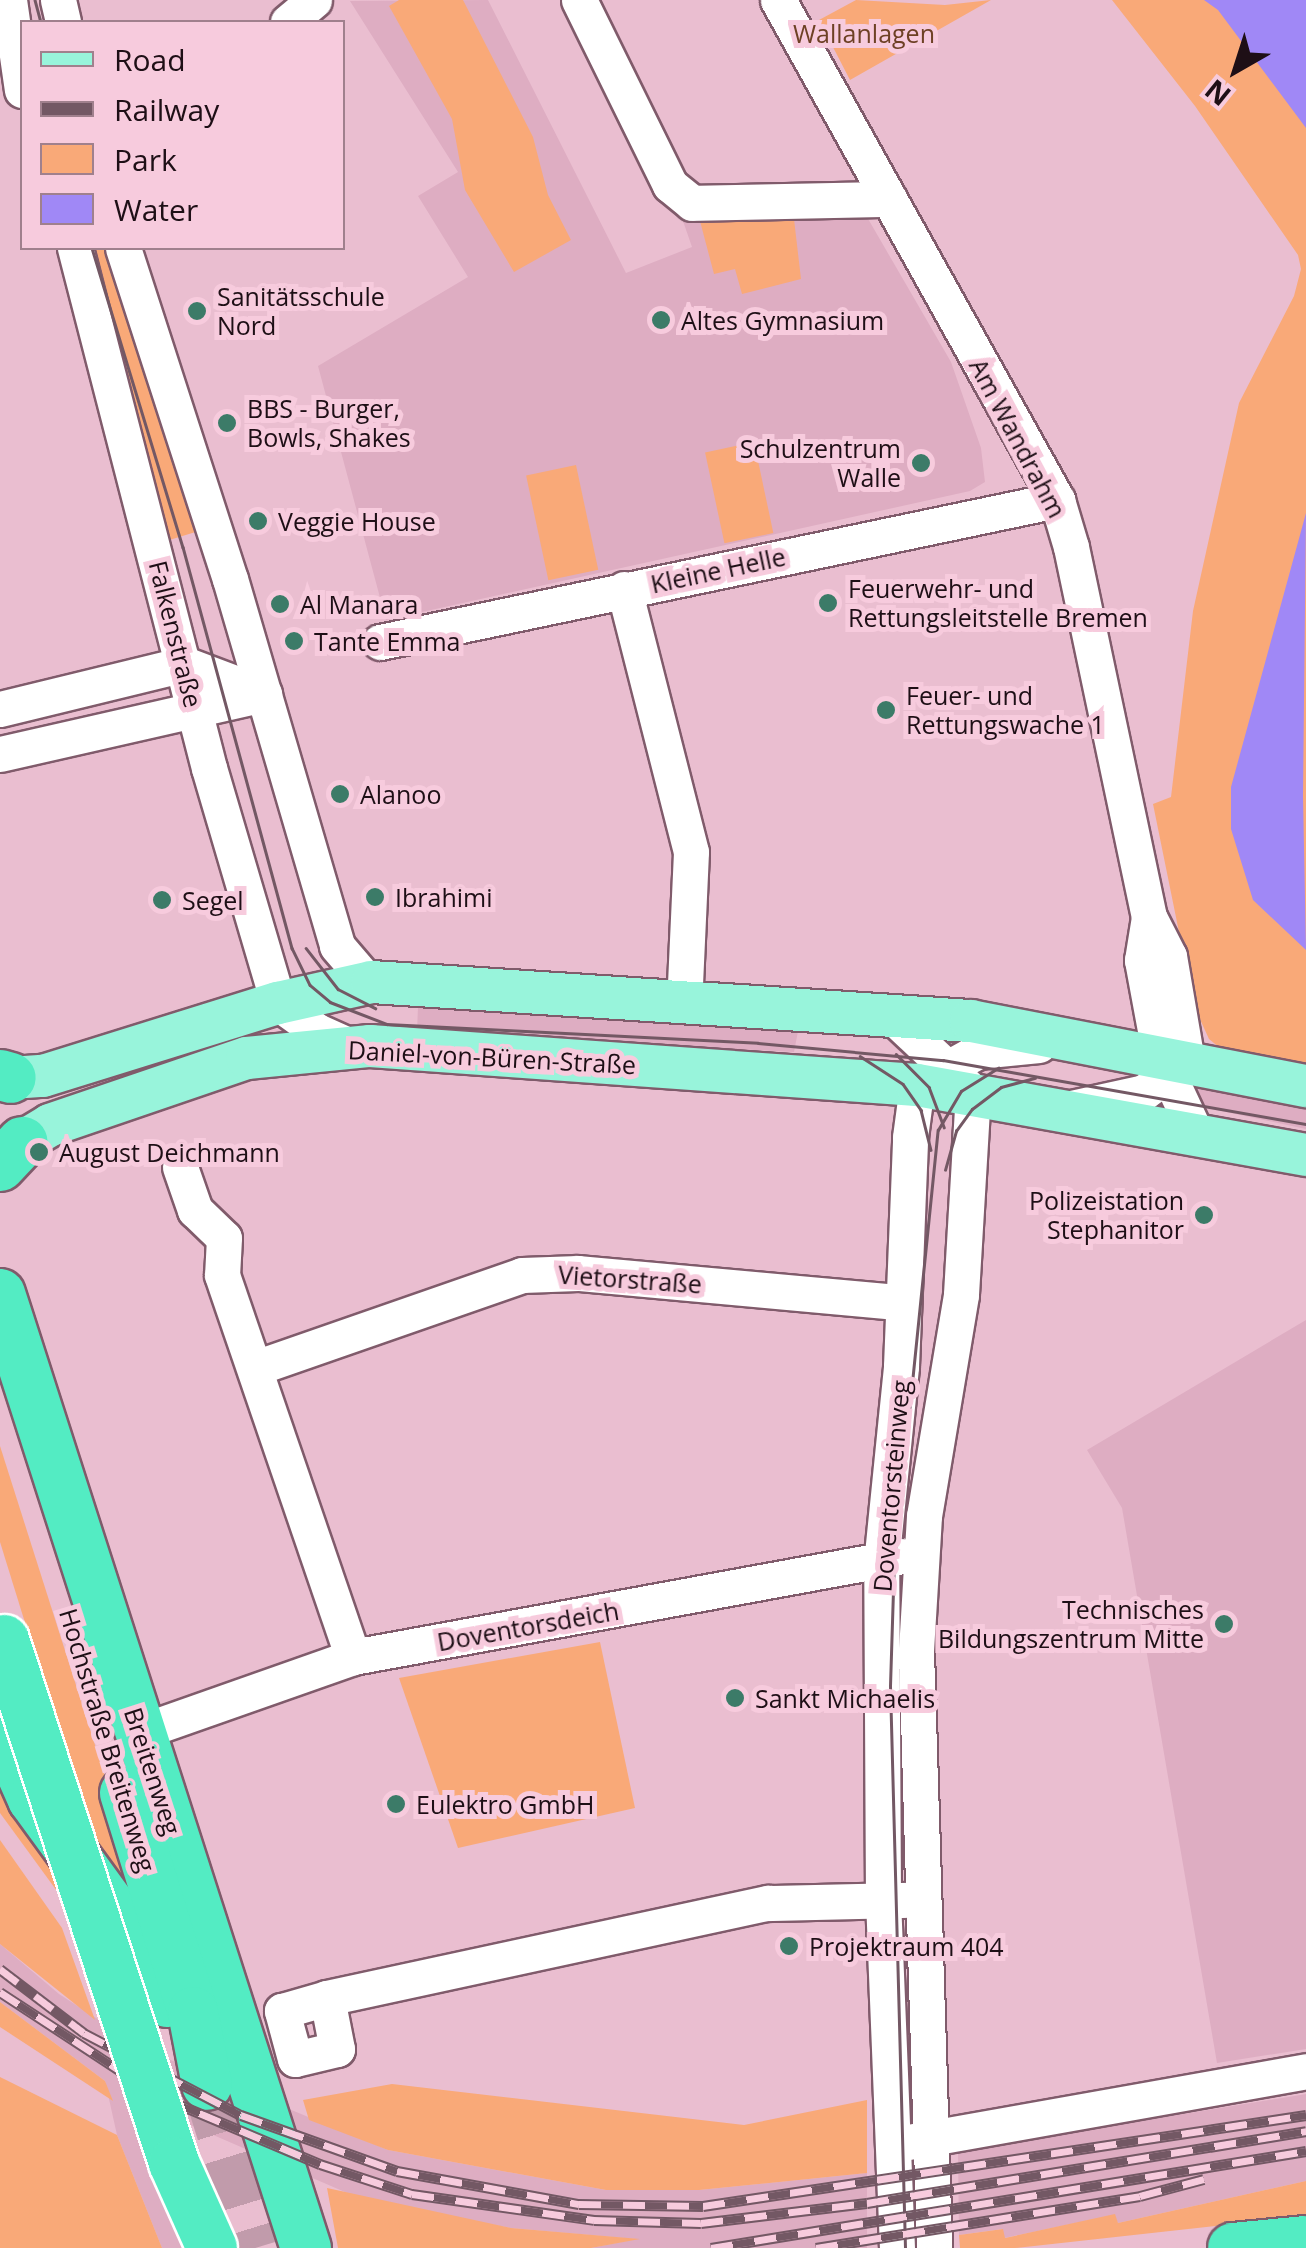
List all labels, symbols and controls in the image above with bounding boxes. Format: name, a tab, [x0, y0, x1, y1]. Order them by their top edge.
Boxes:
park label: Wallanlagen	[793, 18, 935, 48]
legend	[20, 20, 345, 250]
north arrow	[1186, 20, 1286, 120]
text: Road	[114, 39, 186, 80]
text: N	[1196, 71, 1238, 115]
text: Railway	[114, 89, 219, 130]
text: Park	[114, 139, 177, 180]
text: Water	[114, 189, 198, 230]
place label: Sanitätsschule Nord	[217, 282, 385, 341]
marker: Sanitätsschule Nord	[186, 300, 208, 322]
place label: Altes Gymnasium	[681, 305, 884, 335]
marker: Altes Gymnasium	[650, 309, 672, 331]
street label: Am Wandrahm	[964, 353, 1072, 523]
place label: BBS - Burger, Bowls, Shakes	[247, 394, 411, 453]
marker: BBS - Burger, Bowls, Shakes	[216, 412, 238, 434]
place label: Schulzentrum Walle	[740, 434, 901, 493]
marker: Schulzentrum Walle	[910, 452, 932, 474]
place label: Veggie House	[278, 506, 436, 536]
marker: Veggie House	[247, 510, 269, 532]
street label: Kleine Helle	[648, 541, 788, 599]
street label: Falkenstraße	[143, 558, 209, 710]
place label: Feuerwehr- und Rettungsleitstelle Bremen	[848, 574, 1148, 633]
place label: Al Manara	[300, 589, 418, 619]
marker: Feuerwehr- und Rettungsleitstelle Bremen	[817, 592, 839, 614]
marker: Al Manara	[269, 593, 291, 615]
place label: Tante Emma	[314, 626, 461, 656]
marker: Tante Emma	[283, 630, 305, 652]
place label: Feuer- und Rettungswache 1	[906, 681, 1105, 740]
marker: Feuer- und Rettungswache 1	[875, 699, 897, 721]
place label: Alanoo	[360, 779, 441, 809]
marker: Alanoo	[329, 783, 351, 805]
place label: Ibrahimi	[395, 882, 492, 912]
place label: Segel	[182, 885, 244, 915]
marker: Ibrahimi	[364, 886, 386, 908]
marker: Segel	[151, 889, 173, 911]
street label: Daniel-von-Büren-Straße	[347, 1034, 637, 1080]
place label: August Deichmann	[59, 1137, 280, 1167]
marker: August Deichmann	[28, 1141, 50, 1163]
place label: Polizeistation Stephanitor	[1029, 1186, 1184, 1245]
marker: Polizeistation Stephanitor	[1193, 1204, 1215, 1226]
street label: Vietorstraße	[557, 1259, 703, 1299]
street label: Doventorsteinweg	[867, 1379, 915, 1593]
street label: Doventorsdeich	[435, 1595, 621, 1657]
place label: Technisches Bildungszentrum Mitte	[938, 1595, 1204, 1654]
street label: Hochstraße Breitenweg	[54, 1605, 162, 1875]
marker: Technisches Bildungszentrum Mitte	[1213, 1613, 1235, 1635]
place label: Sankt Michaelis	[755, 1683, 935, 1713]
marker: Sankt Michaelis	[724, 1687, 746, 1709]
street label: Breitenweg	[118, 1704, 188, 1838]
place label: Eulektro GmbH	[416, 1789, 594, 1819]
marker: Eulektro GmbH	[385, 1793, 407, 1815]
place label: Projektraum 404	[809, 1931, 1004, 1961]
marker: Projektraum 404	[778, 1935, 800, 1957]

